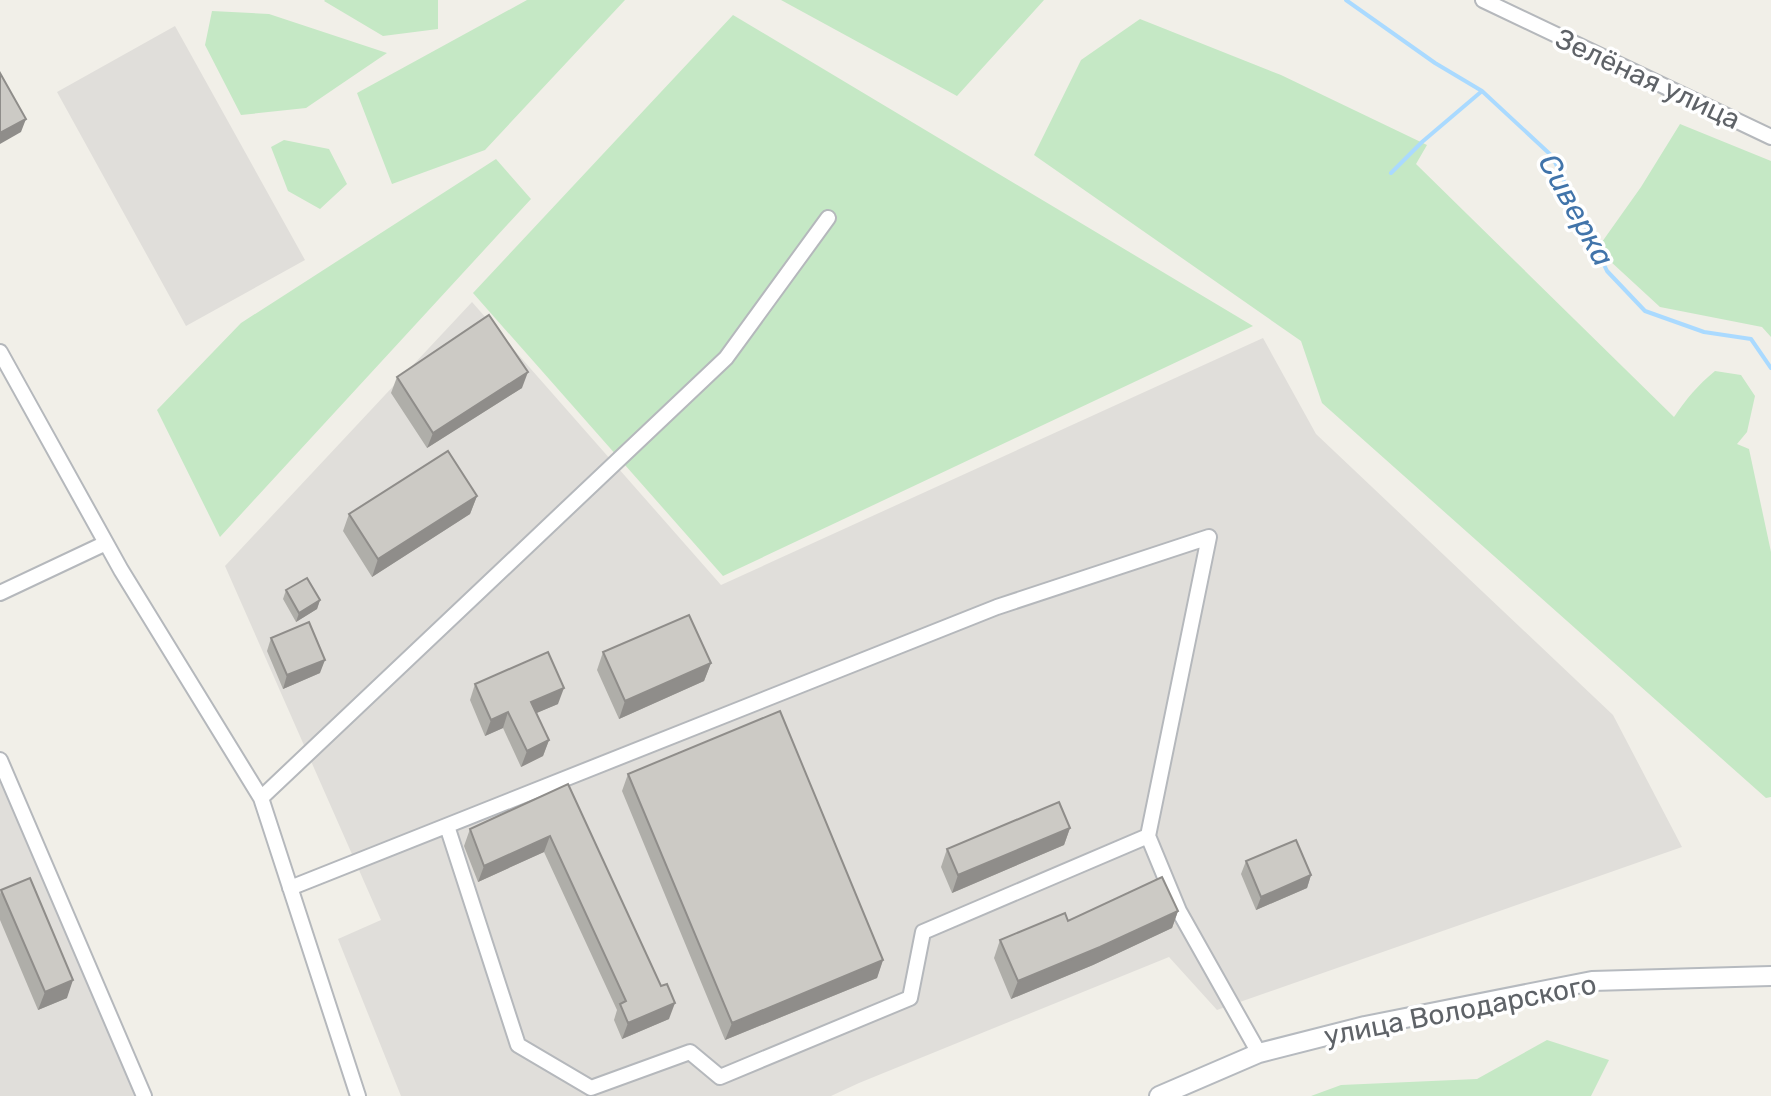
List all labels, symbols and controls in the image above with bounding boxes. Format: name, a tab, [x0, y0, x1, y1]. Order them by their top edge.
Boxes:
street label: Зелёная улица	[1550, 22, 1746, 136]
water label: Сиверка	[1530, 148, 1622, 272]
street label: улица Володарского	[1321, 967, 1599, 1053]

